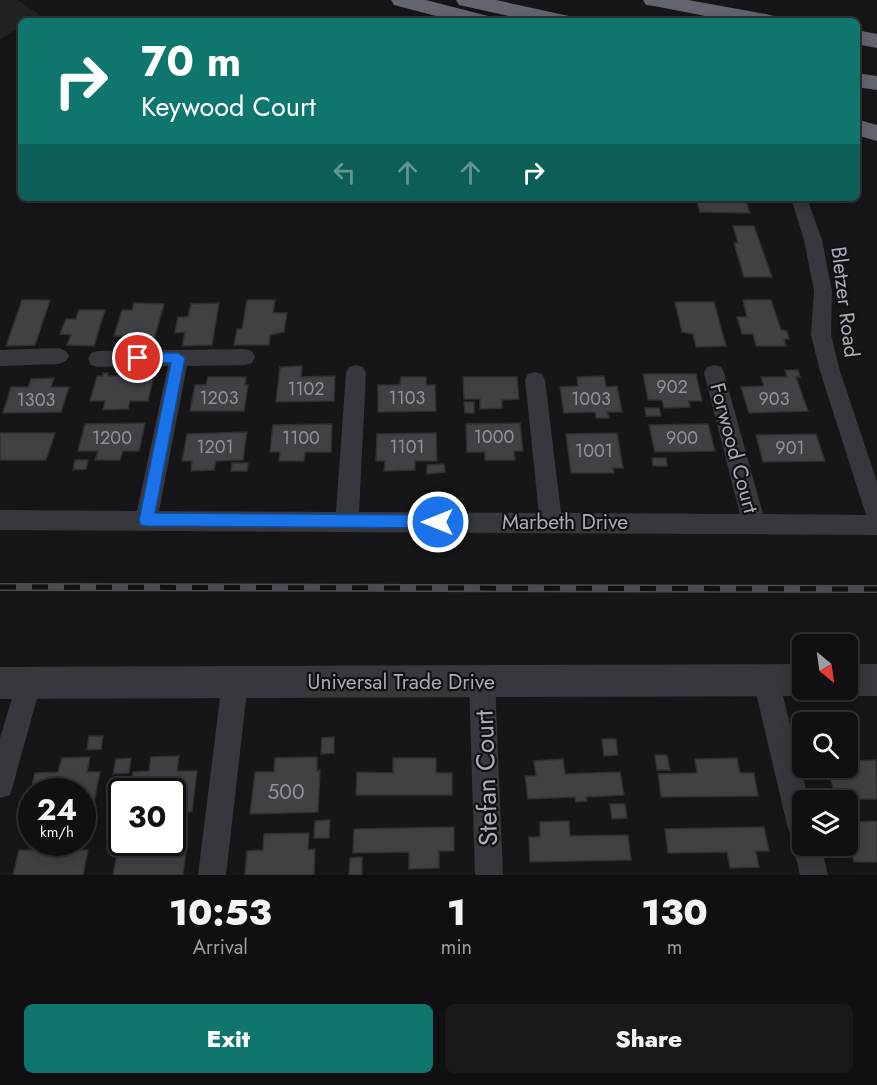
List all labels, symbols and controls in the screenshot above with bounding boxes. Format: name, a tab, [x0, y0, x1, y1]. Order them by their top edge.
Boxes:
text: 70 m	[141, 31, 241, 92]
icon: right	[42, 42, 120, 120]
text: Keywood Court	[141, 87, 316, 126]
icon: left	[328, 156, 361, 189]
icon: ahead	[391, 156, 424, 189]
icon: ahead	[454, 156, 487, 189]
icon: right	[517, 156, 550, 189]
street label: Bletzer Road	[823, 245, 867, 359]
pin	[112, 332, 163, 383]
icon: arrive	[121, 341, 154, 374]
house number: 902	[656, 374, 688, 400]
house number: 1102	[287, 376, 325, 402]
street label: Forwood Court	[702, 380, 766, 516]
house number: 1203	[200, 385, 239, 411]
house number: 1103	[389, 385, 426, 411]
house number: 1003	[571, 386, 611, 412]
house number: 903	[759, 386, 790, 412]
house number: 1303	[17, 387, 55, 413]
house number: 1000	[474, 424, 514, 450]
house number: 1200	[92, 425, 132, 451]
house number: 1100	[282, 425, 320, 451]
house number: 900	[666, 425, 698, 451]
house number: 1201	[196, 434, 234, 460]
house number: 1101	[389, 434, 425, 460]
house number: 901	[775, 435, 805, 461]
house number: 1001	[575, 438, 613, 464]
position arrow	[406, 490, 470, 554]
street label: Marbeth Drive	[502, 507, 628, 537]
north arrow	[792, 634, 858, 700]
map controls	[792, 634, 858, 856]
street label: Universal Trade Drive	[307, 667, 495, 697]
street label: Stefan Court	[465, 709, 507, 847]
button: search	[792, 712, 858, 778]
house number: 500	[267, 777, 305, 807]
speed limit sign: 30	[108, 778, 186, 856]
text: 24	[37, 788, 77, 831]
button: layers	[792, 790, 858, 856]
text: km/h	[40, 821, 74, 843]
text: 10:53	[169, 886, 272, 938]
text: 1	[447, 886, 466, 938]
text: 130	[641, 886, 708, 938]
text: Arrival	[193, 933, 248, 962]
text: min	[441, 933, 472, 962]
text: m	[667, 933, 682, 962]
button: Exit	[24, 1004, 433, 1073]
button: Share	[445, 1004, 853, 1073]

